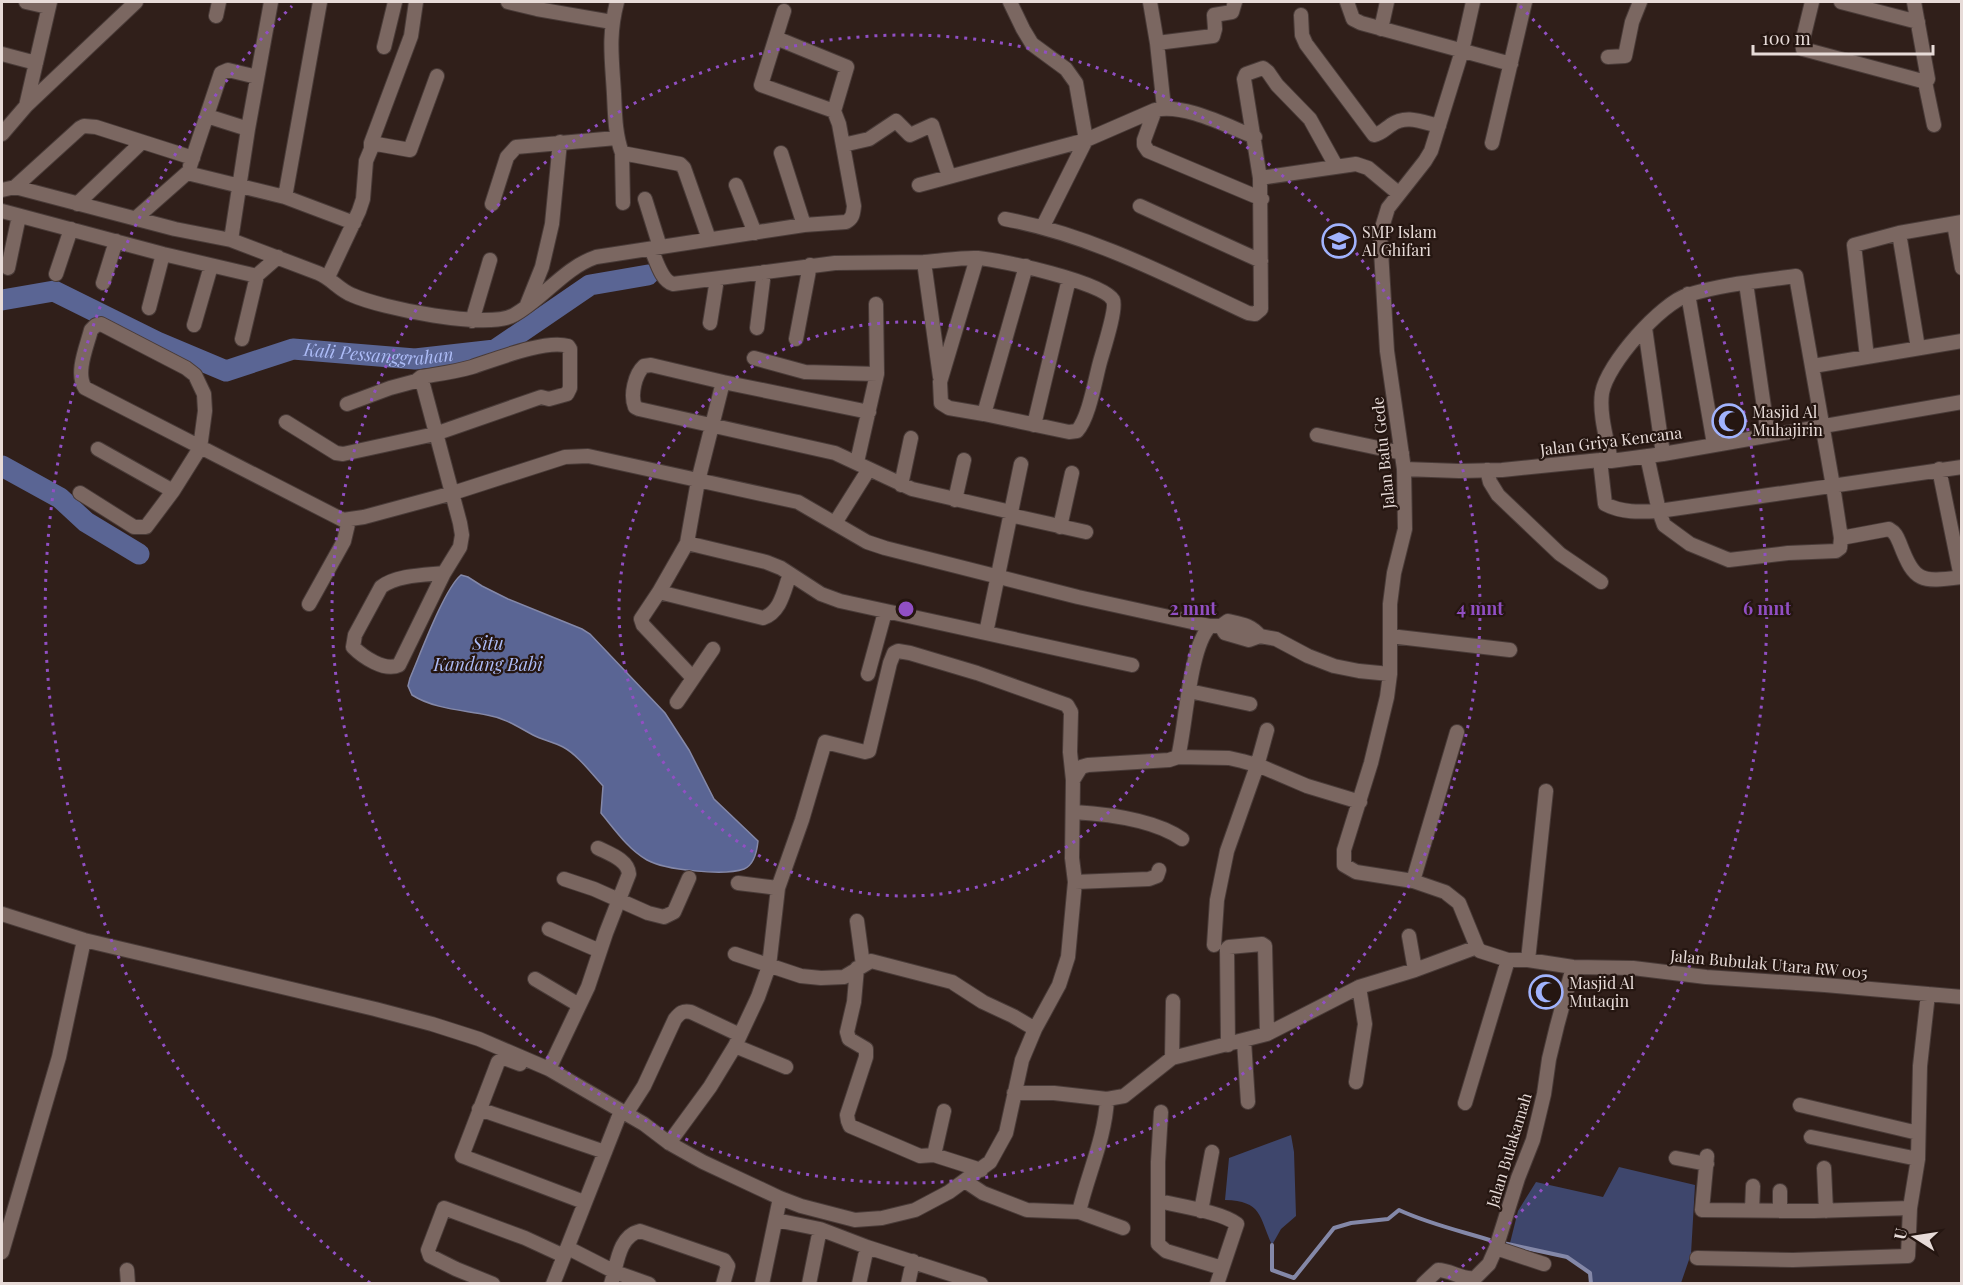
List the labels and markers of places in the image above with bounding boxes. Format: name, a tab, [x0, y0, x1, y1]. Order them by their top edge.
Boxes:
place label: SMP Islam Al Ghifari	[1361, 221, 1437, 260]
school or university icon: SMP Islam Al Ghifari	[1321, 223, 1357, 259]
place label: Masjid Al Muhajirin	[1752, 401, 1823, 440]
mosque icon: Masjid Al Muhajirin	[1711, 403, 1747, 439]
centre of rings	[896, 599, 916, 619]
place label: Masjid Al Mutaqin	[1569, 972, 1635, 1011]
mosque icon: Masjid Al Mutaqin	[1528, 974, 1564, 1010]

